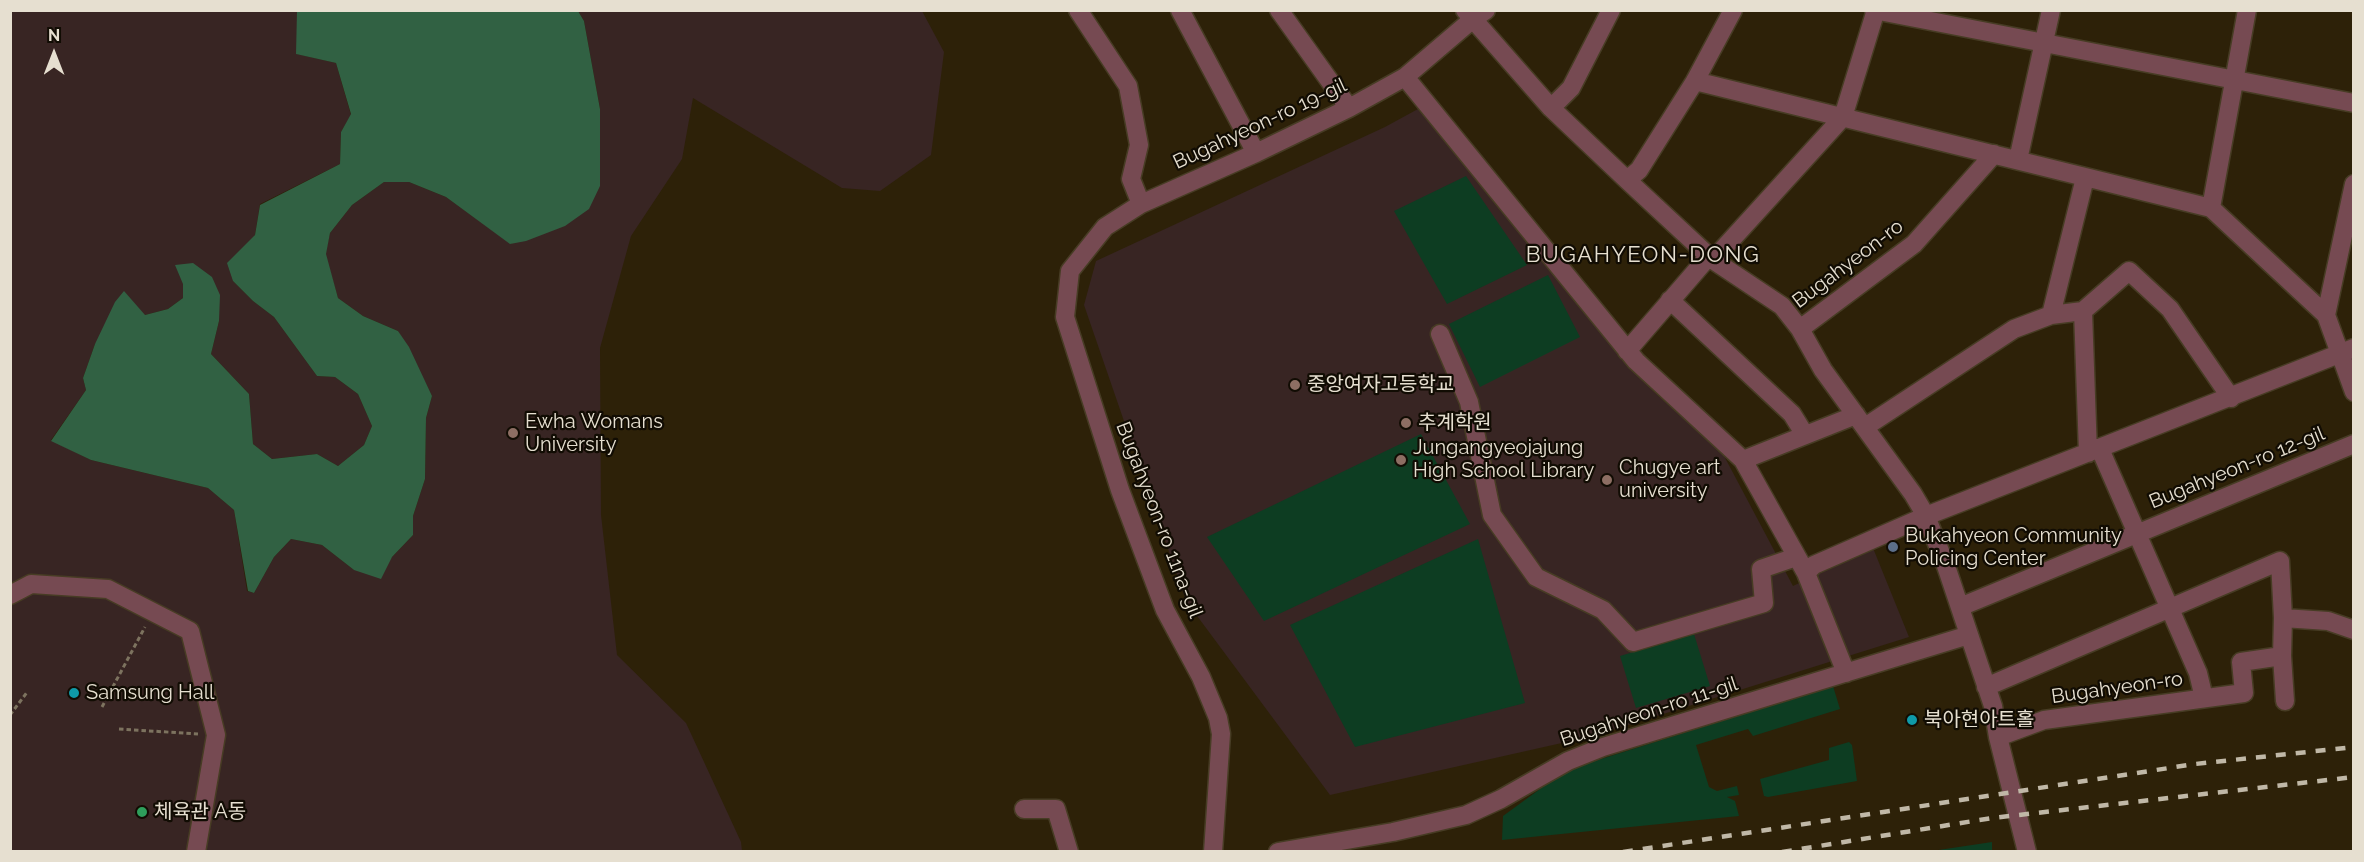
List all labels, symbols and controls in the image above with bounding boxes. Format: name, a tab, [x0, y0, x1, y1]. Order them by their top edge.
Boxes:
north arrow	[24, 24, 84, 84]
text: N	[48, 26, 60, 45]
street label: Bugahyeon-ro 19-gil	[1169, 73, 1351, 175]
street label: Bugahyeon-ro	[1788, 214, 1908, 314]
district label: BUGAHYEON-DONG	[1526, 242, 1760, 268]
place label: 중앙여자고등학교	[1307, 373, 1454, 397]
marker: 중앙여자고등학교	[1288, 378, 1302, 392]
place label: Ewha Womans University	[525, 410, 663, 457]
place label: 추계학원	[1418, 411, 1492, 435]
marker: 추계학원	[1399, 416, 1413, 430]
street label: Bugahyeon-ro 11na-gil	[1111, 419, 1207, 621]
street label: Bugahyeon-ro 12-gil	[2146, 422, 2328, 514]
marker: Ewha Womans University	[506, 426, 520, 440]
place label: Jungangyeojajung High School Library	[1413, 436, 1594, 483]
marker: Jungangyeojajung High School Library	[1394, 453, 1408, 467]
place label: Chugye art university	[1619, 456, 1721, 503]
marker: Chugye art university	[1600, 473, 1614, 487]
place label: Bukahyeon Community Policing Center	[1905, 524, 2122, 571]
marker: Bukahyeon Community Policing Center	[1886, 540, 1900, 554]
street label: Bugahyeon-ro	[2050, 667, 2184, 709]
street label: Bugahyeon-ro 11-gil	[1557, 672, 1741, 752]
place label: Samsung Hall	[86, 681, 215, 705]
marker: Samsung Hall	[67, 686, 81, 700]
place label: 북아현아트홀	[1924, 708, 2034, 732]
marker: 북아현아트홀	[1905, 713, 1919, 727]
place label: 체육관 A동	[154, 800, 246, 824]
marker: 체육관 A동	[135, 805, 149, 819]

